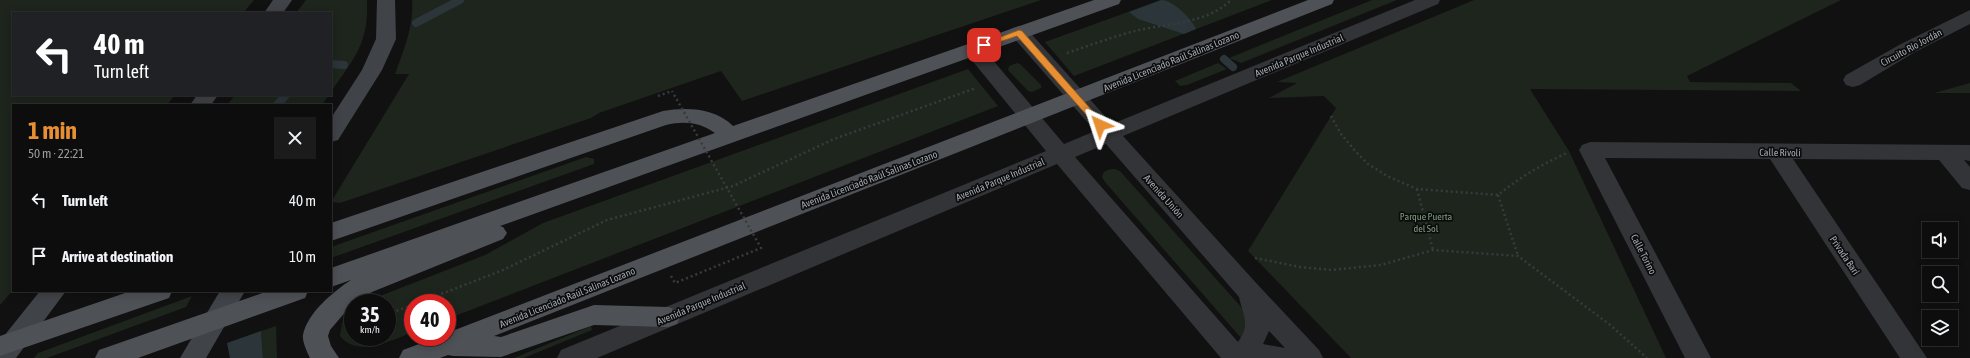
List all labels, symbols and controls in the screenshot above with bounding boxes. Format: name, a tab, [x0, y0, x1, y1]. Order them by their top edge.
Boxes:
street label: Circuito Río Jordán	[1879, 27, 1944, 68]
icon: left	[28, 28, 80, 80]
text: 40 m	[94, 28, 144, 60]
pin	[967, 28, 1001, 62]
street label: Avenida Licenciado Raúl Salinas Lozano	[1102, 29, 1241, 94]
street label: Avenida Parque Industrial	[1253, 32, 1345, 79]
icon: arrive	[973, 34, 995, 56]
text: Turn left	[94, 61, 149, 82]
position arrow	[1079, 104, 1121, 146]
text: 1 min	[28, 117, 77, 144]
button: close	[274, 117, 316, 159]
text: 50 m · 22:21	[28, 146, 84, 161]
street label: Calle Rivoli	[1759, 147, 1801, 158]
street label: Avenida Licenciado Raúl Salinas Lozano	[799, 148, 939, 211]
street label: Avenida Parque Industrial	[954, 156, 1046, 203]
street label: Avenida Unión	[1141, 173, 1186, 220]
icon: left	[28, 189, 50, 211]
text: Turn left	[62, 192, 108, 209]
text: 40 m	[289, 192, 316, 209]
park label: Parque Puerta del Sol	[1400, 211, 1453, 234]
map controls	[1922, 222, 1958, 346]
button: sound	[1922, 222, 1958, 258]
street label: Calle Torino	[1629, 232, 1658, 276]
street label: Privada Barí	[1828, 234, 1862, 277]
icon: arrive	[28, 245, 50, 267]
text: Arrive at destination	[62, 248, 173, 265]
text: 10 m	[289, 248, 316, 265]
street label: Avenida Licenciado Raúl Salinas Lozano	[498, 265, 637, 330]
button: search	[1922, 266, 1958, 302]
street label: Avenida Parque Industrial	[655, 280, 747, 327]
speed limit sign: 40	[404, 294, 456, 346]
text: 35	[361, 303, 379, 326]
button: layers	[1922, 310, 1958, 346]
text: km/h	[360, 324, 380, 335]

